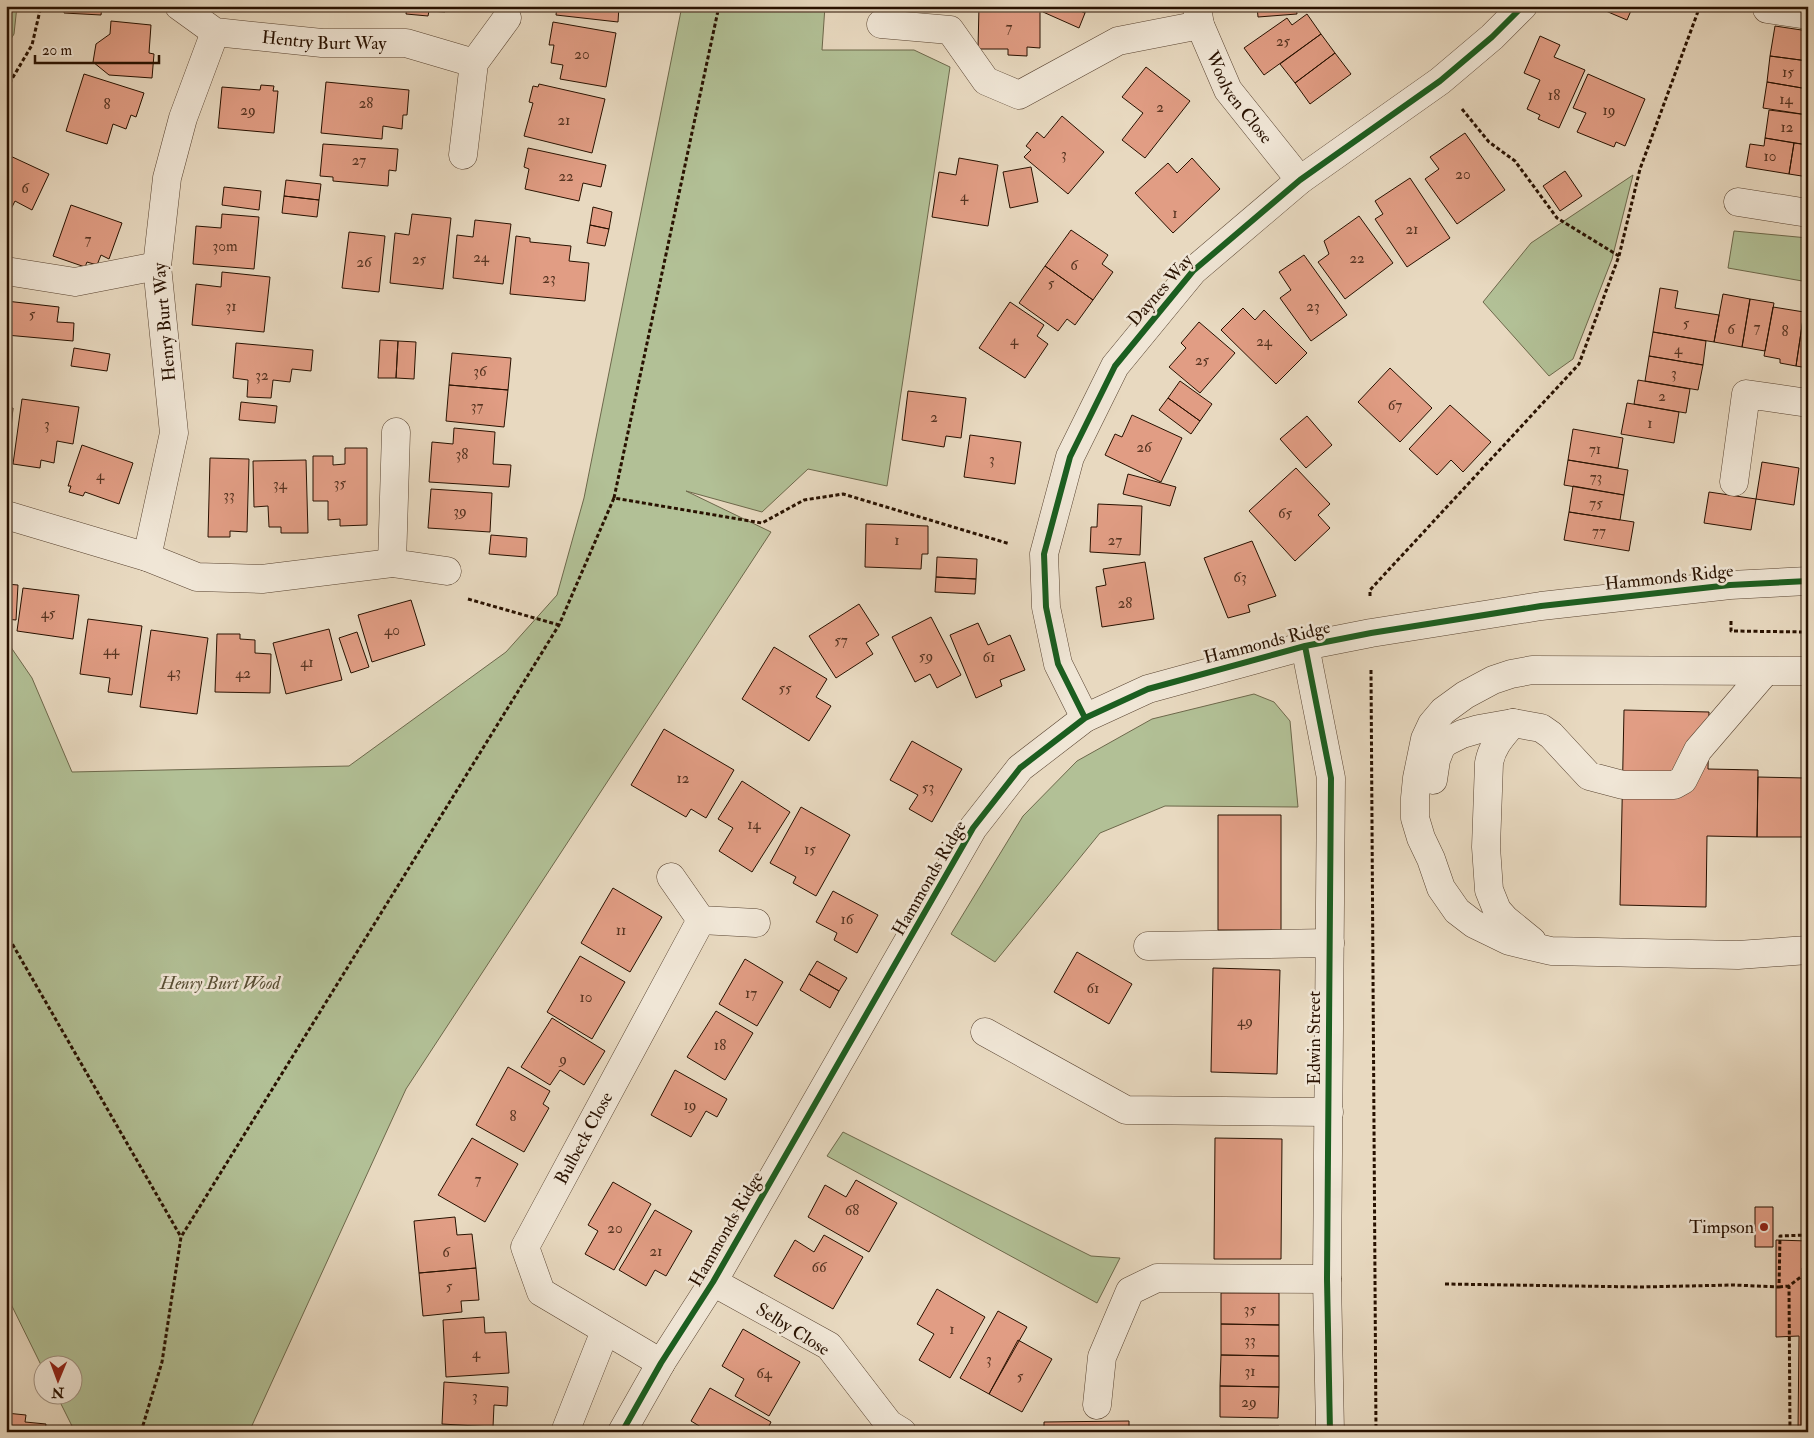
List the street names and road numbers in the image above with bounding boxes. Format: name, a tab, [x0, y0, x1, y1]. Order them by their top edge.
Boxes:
street label: Hentry Burt Way	[261, 26, 388, 55]
street label: Woolven Close	[1200, 47, 1278, 149]
street label: Daynes Way	[1123, 249, 1199, 331]
street label: Henry Burt Way	[148, 261, 181, 382]
street label: Hammonds Ridge	[1603, 559, 1735, 596]
street label: Hammonds Ridge	[1201, 616, 1333, 669]
street label: Hammonds Ridge	[887, 816, 972, 940]
street label: Edwin Street	[1303, 991, 1326, 1085]
street label: Bulbeck Close	[550, 1088, 619, 1188]
street label: Hammonds Ridge	[684, 1167, 769, 1291]
street label: Selby Close	[752, 1298, 834, 1361]

